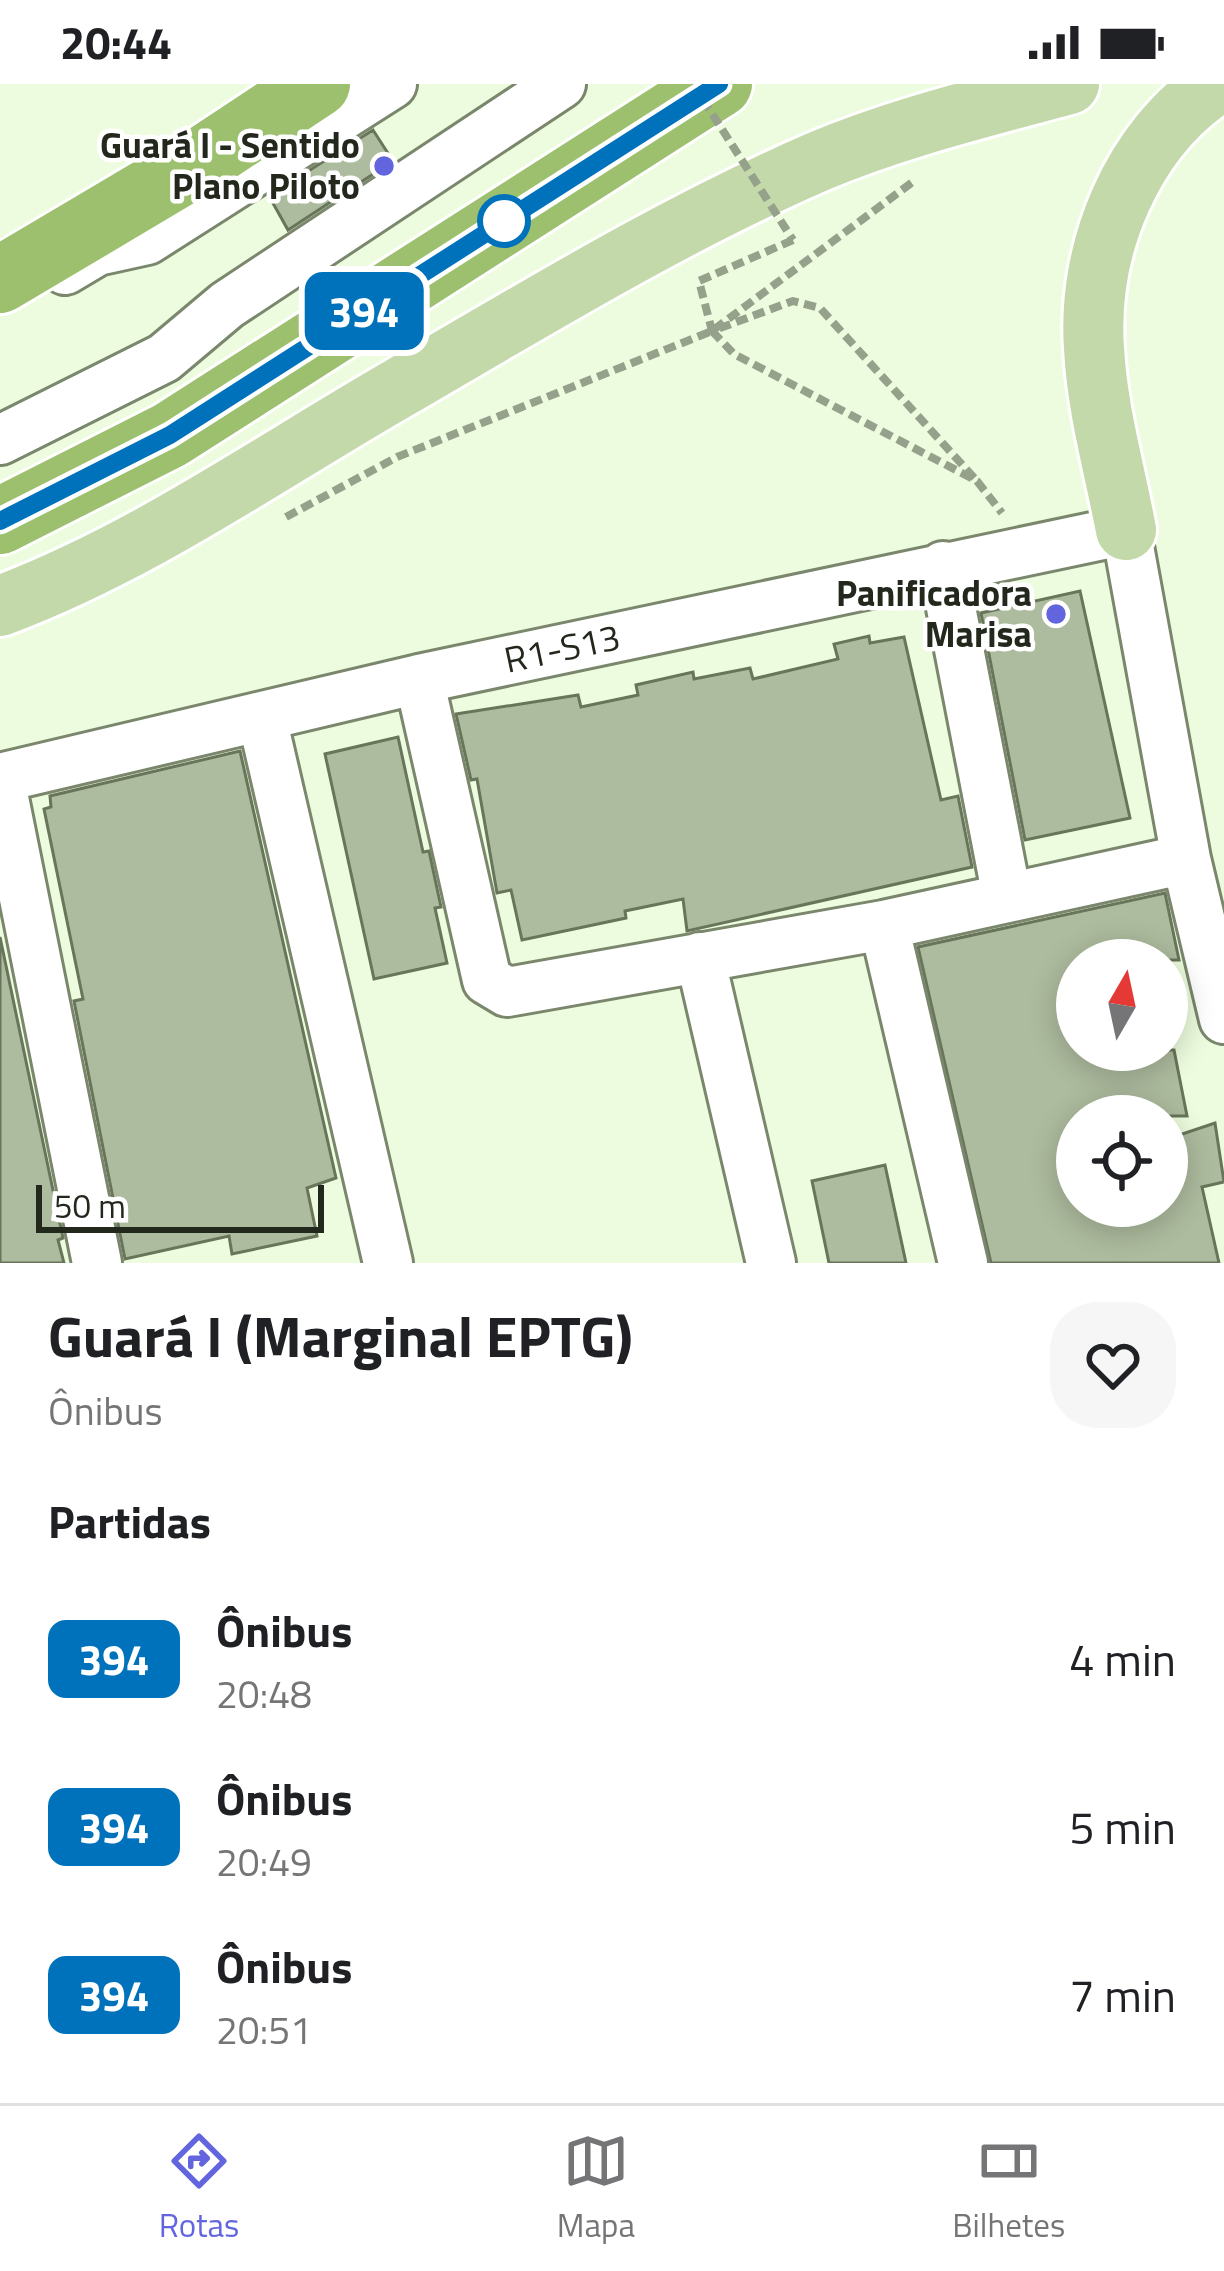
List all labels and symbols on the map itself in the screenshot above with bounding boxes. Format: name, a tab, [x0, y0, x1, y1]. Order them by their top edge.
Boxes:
place label: Guará I - Sentido Plano Piloto	[100, 117, 360, 213]
marker: Guará I - Sentido Plano Piloto	[371, 153, 397, 179]
unlabelled marker	[479, 196, 529, 246]
line badge: 394	[295, 272, 433, 350]
place label: Panificadora Marisa	[836, 565, 1032, 661]
marker: Panificadora Marisa	[1043, 601, 1069, 627]
street label: R1-S13	[499, 608, 625, 687]
north arrow	[1056, 939, 1188, 1071]
scale bar	[36, 1179, 324, 1232]

